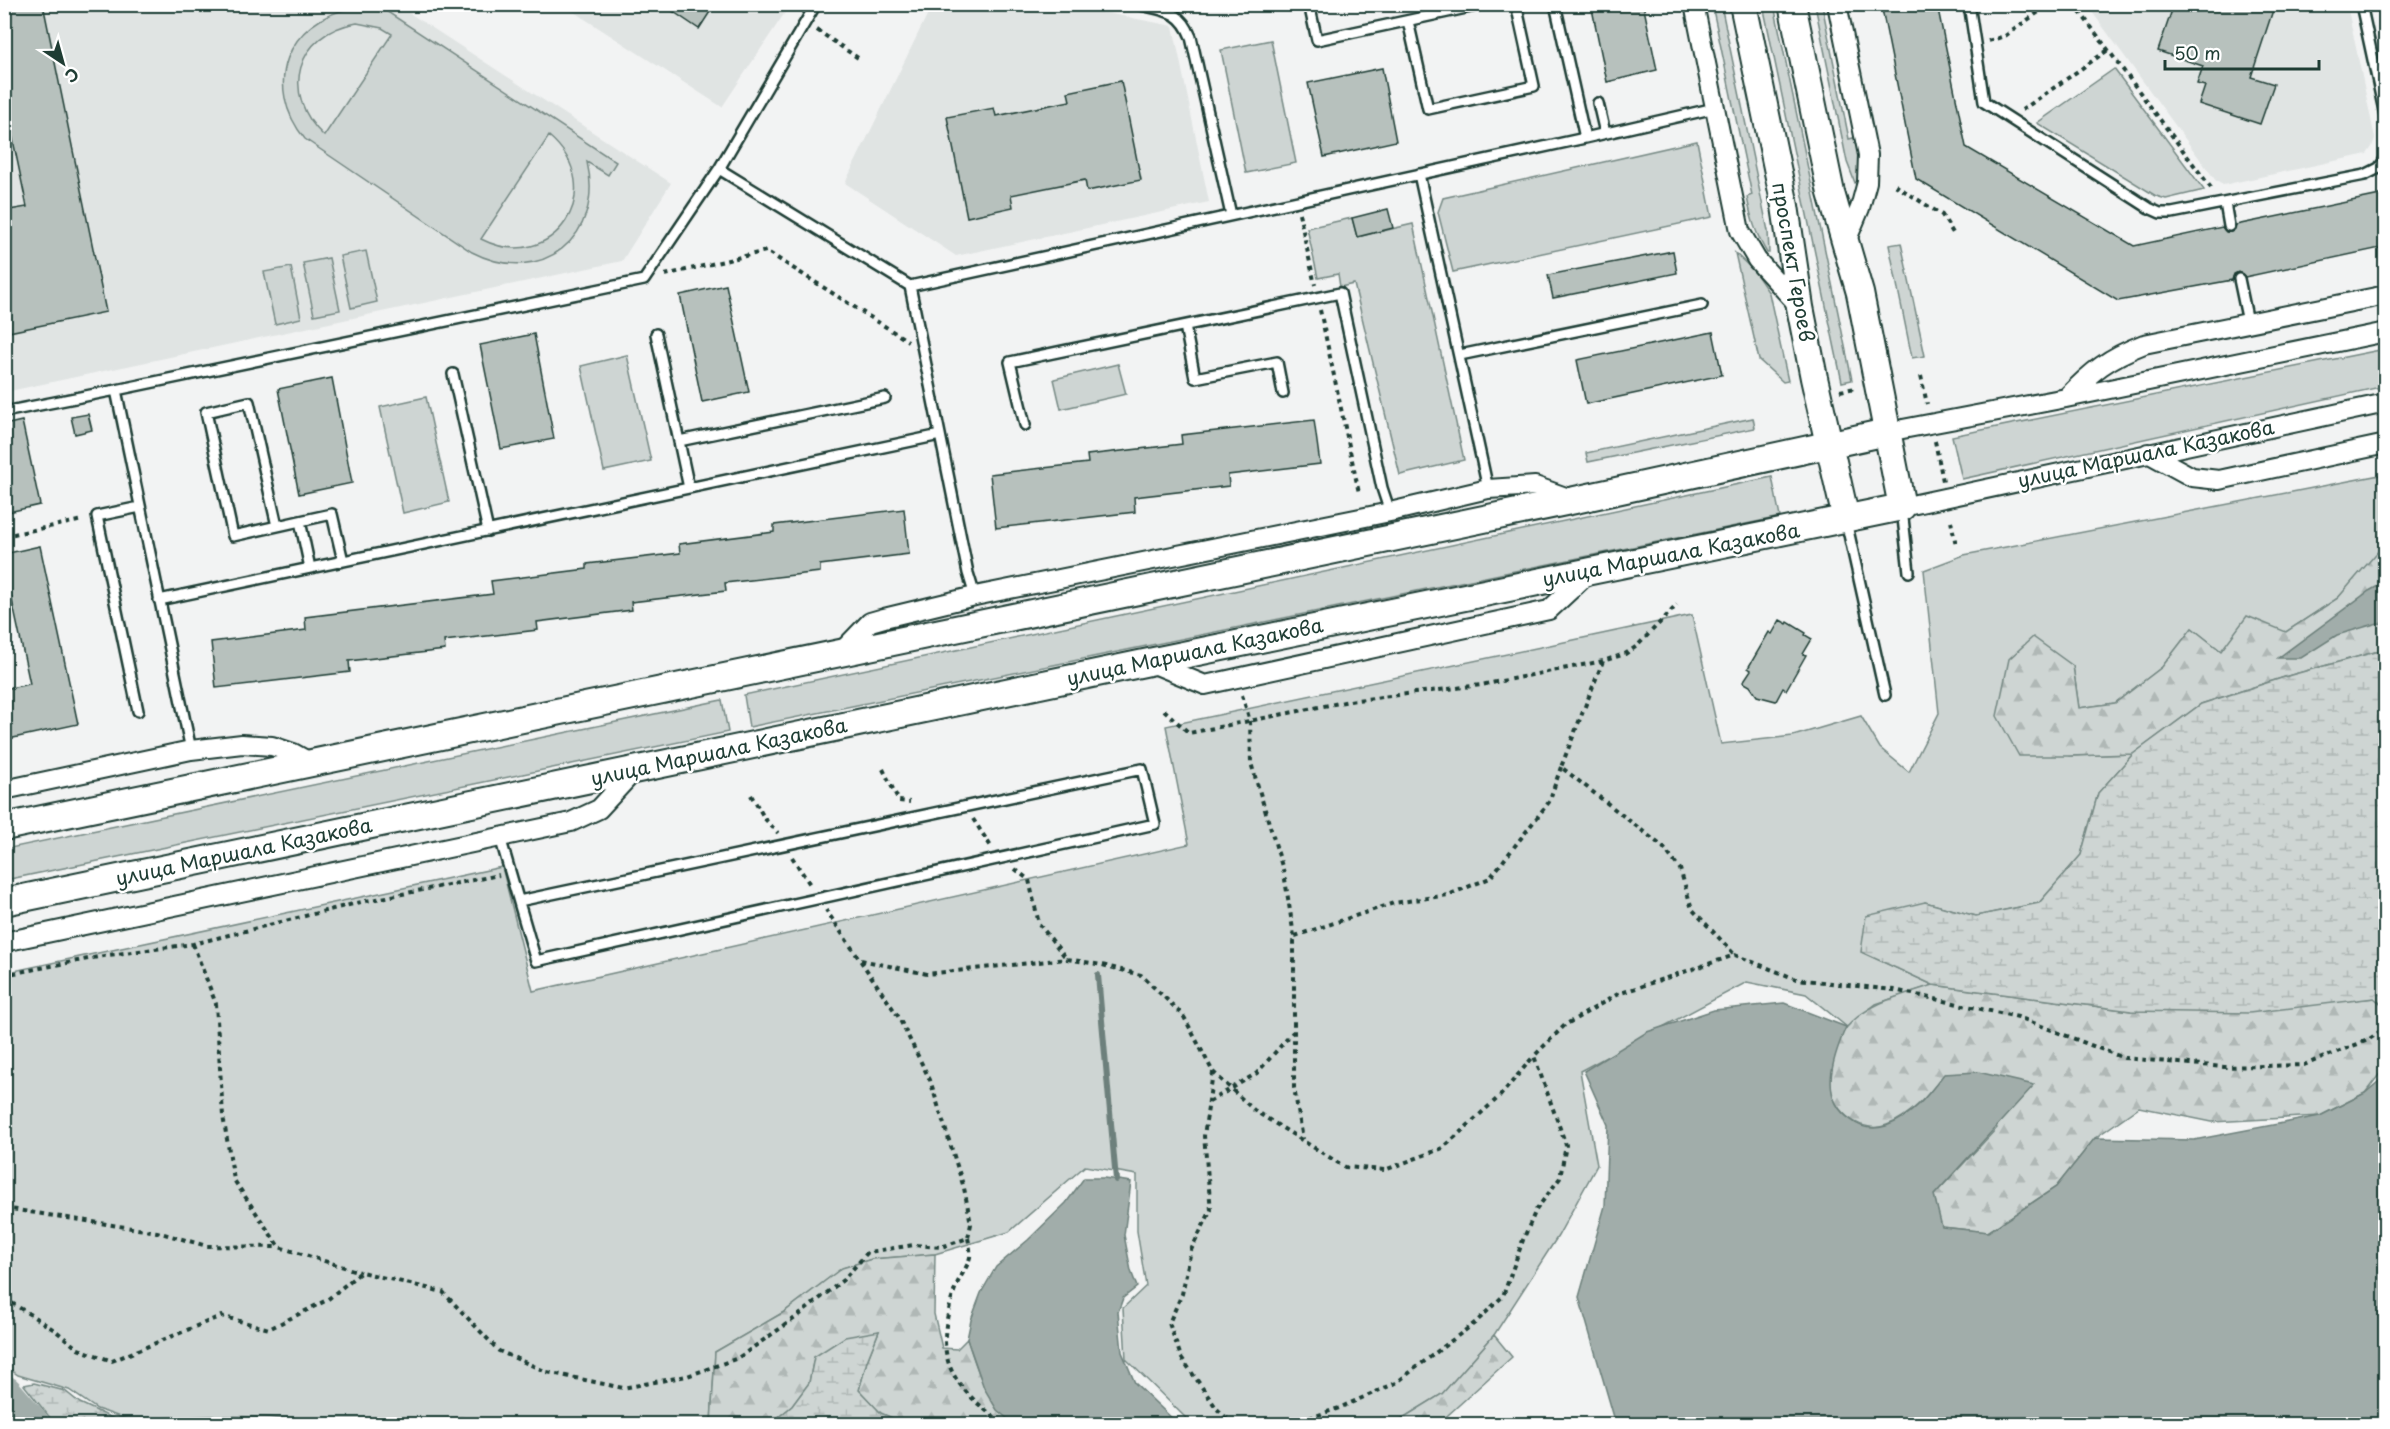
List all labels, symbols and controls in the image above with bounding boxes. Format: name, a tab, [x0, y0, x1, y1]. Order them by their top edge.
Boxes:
north arrow	[33, 33, 93, 93]
scale bar	[2165, 33, 2320, 71]
text: 50 m	[2174, 39, 2221, 66]
text: С	[60, 63, 84, 89]
street label: проспект Героев	[1765, 180, 1823, 344]
street label: улица Маршала Казакова	[2015, 411, 2277, 495]
street label: улица Маршала Казакова	[1540, 514, 1802, 594]
street label: улица Маршала Казакова	[1064, 609, 1326, 693]
street label: улица Маршала Казакова	[588, 709, 850, 793]
street label: улица Маршала Казакова	[113, 809, 375, 893]

